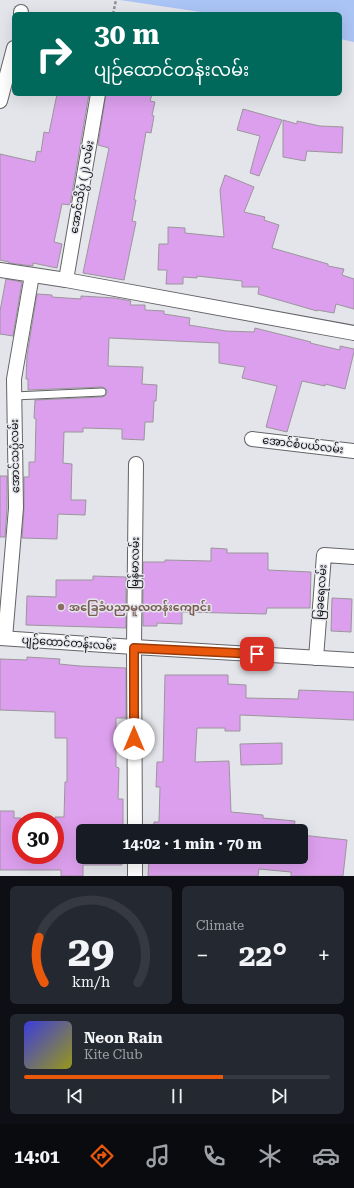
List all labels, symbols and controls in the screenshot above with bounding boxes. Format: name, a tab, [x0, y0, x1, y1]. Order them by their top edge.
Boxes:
text: 30 m	[94, 18, 159, 51]
icon: right	[28, 28, 80, 80]
text: ပျဉ်ထောင်တန်းလမ်း	[94, 59, 249, 80]
street label: အောင်သိပ္ပံ (၂) လမ်း	[66, 139, 99, 235]
street label: အောင်သပ္ပံလမ်း	[7, 419, 24, 493]
street label: အောင်စံပယ်လမ်း	[262, 433, 345, 456]
street label: မြန်မာလမ်း	[127, 537, 144, 589]
street label: မြခရေလမ်း	[312, 564, 331, 620]
place label: အခြေခံပညာမူလတန်းကျောင်း	[69, 600, 211, 617]
marker: အခြေခံပညာမူလတန်းကျောင်း	[56, 602, 66, 612]
street label: ပျဉ်ထောင်တန်းလမ်း	[21, 632, 117, 655]
pin	[240, 637, 274, 671]
icon: arrive	[246, 643, 268, 665]
position arrow	[113, 718, 155, 760]
speed limit sign: 30	[12, 812, 64, 864]
text: 14:02 · 1 min · 70 m	[122, 835, 262, 853]
text: Climate	[196, 918, 244, 933]
text: 29	[68, 927, 114, 976]
text: 22°	[239, 938, 287, 973]
text: −	[196, 943, 208, 968]
text: +	[318, 943, 330, 968]
text: km/h	[72, 974, 110, 990]
text: Neon Rain	[84, 1029, 163, 1047]
text: Kite Club	[84, 1047, 143, 1062]
icon: previous	[64, 1085, 86, 1107]
icon: pause	[166, 1085, 188, 1107]
icon: next	[268, 1085, 290, 1107]
icon: directions	[88, 1142, 116, 1170]
icon: music	[144, 1142, 172, 1170]
icon: phone	[200, 1142, 228, 1170]
icon: climate	[256, 1142, 284, 1170]
icon: car	[312, 1142, 340, 1170]
text: 14:01	[14, 1146, 60, 1167]

